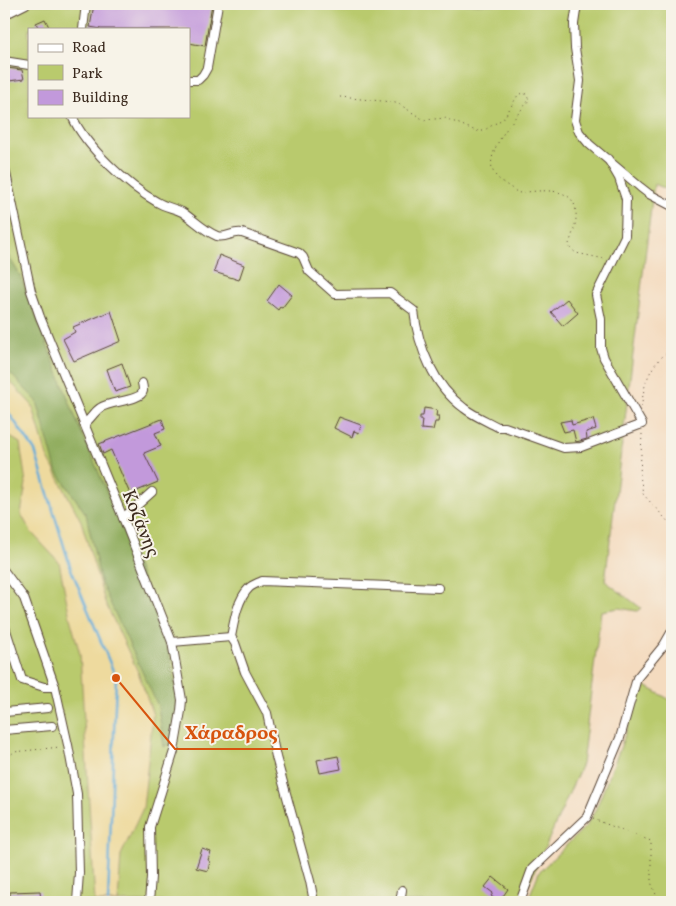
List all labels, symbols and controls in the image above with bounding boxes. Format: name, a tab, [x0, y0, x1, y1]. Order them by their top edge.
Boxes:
legend	[28, 28, 190, 118]
text: Road	[72, 38, 106, 59]
text: Park	[72, 64, 103, 85]
text: Building	[72, 88, 129, 109]
street label: Κοζάνης	[115, 486, 165, 561]
callout: Χάραδρος	[175, 714, 288, 749]
text: Χάραδρος	[184, 720, 278, 748]

